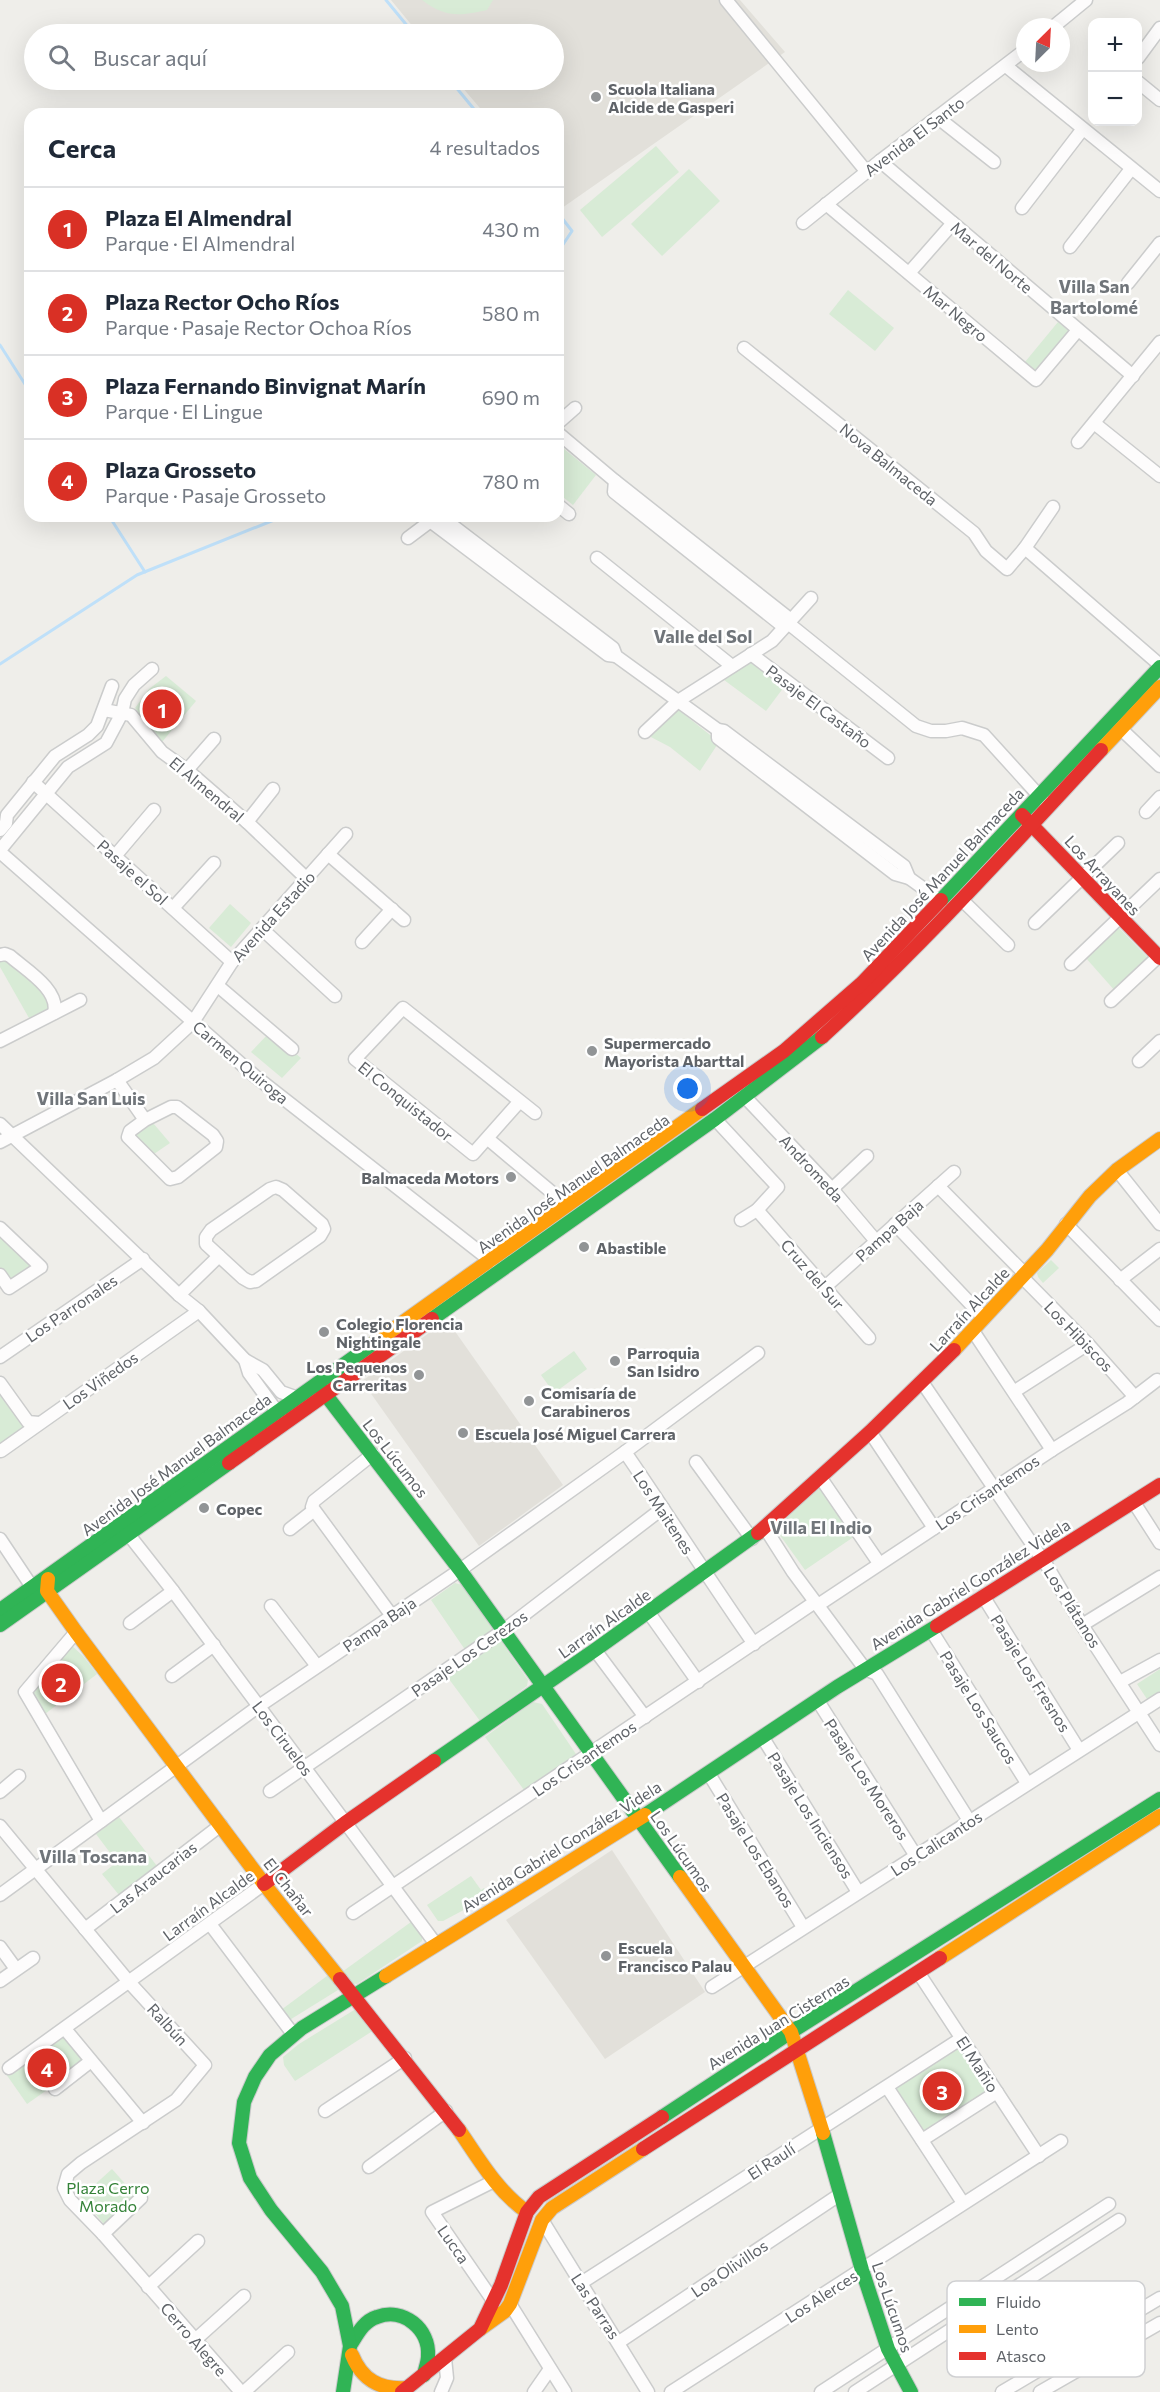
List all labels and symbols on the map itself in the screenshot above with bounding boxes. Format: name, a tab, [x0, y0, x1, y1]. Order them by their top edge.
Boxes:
north arrow	[1016, 18, 1070, 72]
place label: Scuola Italiana Alcide de Gasperi	[608, 79, 734, 116]
marker: Scuola Italiana Alcide de Gasperi	[589, 90, 603, 104]
street label: Avenida El Santo	[860, 92, 968, 180]
street label: Mar del Norte	[947, 217, 1037, 297]
district label: Villa San Bartolomé	[1050, 275, 1138, 318]
street label: Mar Negro	[920, 281, 992, 345]
street label: Nova Balmaceda	[836, 419, 942, 509]
district label: Valle del Sol	[654, 625, 752, 647]
street label: Pasaje El Castaño	[763, 660, 875, 752]
pin: 1	[142, 686, 182, 732]
street label: El Almendral	[166, 752, 248, 826]
street label: Avenida José Manuel Balmaceda	[857, 783, 1027, 965]
street label: Los Arrayanes	[1061, 831, 1145, 919]
street label: Pasaje el Sol	[94, 835, 172, 909]
street label: Avenida Estadio	[227, 867, 319, 965]
street label: Carmen Quiroga	[189, 1016, 293, 1108]
place label: Supermercado Mayorista Abarttal	[604, 1033, 744, 1070]
marker: Supermercado Mayorista Abarttal	[585, 1044, 599, 1058]
street label: El Conquistador	[355, 1057, 458, 1145]
your location	[673, 1074, 702, 1103]
district label: Villa San Luis	[37, 1087, 145, 1109]
street label: Avenida José Manuel Balmaceda	[473, 1109, 673, 1257]
street label: Andromeda	[776, 1130, 848, 1206]
place label: Balmaceda Motors	[361, 1168, 499, 1187]
marker: Balmaceda Motors	[504, 1170, 518, 1184]
street label: Pampa Baja	[851, 1195, 927, 1265]
street label: Cruz del Sur	[777, 1235, 849, 1313]
place label: Abastible	[596, 1238, 666, 1257]
marker: Abastible	[577, 1240, 591, 1254]
street label: Larraín Alcalde	[925, 1263, 1013, 1355]
street label: Los Parronales	[21, 1270, 121, 1346]
street label: Los Hibiscos	[1041, 1297, 1117, 1375]
place label: Colegio Florencia Nightingale	[336, 1314, 463, 1351]
marker: Colegio Florencia Nightingale	[317, 1325, 331, 1339]
place label: Parroquia San Isidro	[627, 1343, 700, 1380]
street label: Los Viñedos	[59, 1347, 141, 1413]
marker: Parroquia San Isidro	[608, 1354, 622, 1368]
place label: Los Pequenos Carreritas	[306, 1357, 407, 1394]
marker: Los Pequenos Carreritas	[412, 1368, 426, 1382]
place label: Comisaría de Carabineros	[541, 1383, 636, 1420]
street label: Avenida José Manuel Balmaceda	[77, 1389, 275, 1539]
marker: Comisaría de Carabineros	[522, 1394, 536, 1408]
street label: Los Lúcumos	[359, 1415, 433, 1501]
place label: Escuela José Miguel Carrera	[475, 1424, 676, 1443]
marker: Escuela José Miguel Carrera	[456, 1426, 470, 1440]
street label: Los Crisantemos	[932, 1450, 1042, 1534]
street label: Los Maitenes	[630, 1466, 698, 1558]
place label: Copec	[216, 1499, 262, 1518]
marker: Copec	[197, 1501, 211, 1515]
street label: Avenida Gabriel González Videla	[867, 1515, 1073, 1653]
district label: Villa El Indio	[770, 1516, 872, 1538]
street label: Los Plátanos	[1041, 1563, 1105, 1651]
street label: Larraín Alcalde	[554, 1584, 654, 1662]
street label: Pampa Baja	[339, 1593, 419, 1655]
street label: Pasaje Los Cerezos	[407, 1606, 531, 1700]
street label: Pasaje Los Fresnos	[987, 1611, 1075, 1735]
street label: Pasaje Los Saucos	[937, 1647, 1021, 1767]
pin: 2	[42, 1660, 80, 1706]
street label: Los Ciruelos	[249, 1697, 317, 1779]
street label: Pasaje Los Moreros	[821, 1715, 913, 1843]
street label: Los Crisantemos	[529, 1716, 639, 1800]
street label: Pasaje Los Inciensos	[764, 1748, 858, 1882]
street label: Avenida Gabriel González Videla	[458, 1777, 664, 1915]
street label: Pasaje Los Ebanos	[713, 1789, 799, 1911]
street label: Los Calicantos	[887, 1806, 985, 1880]
street label: Los Lúcumos	[647, 1807, 717, 1895]
street label: Las Araucarias	[106, 1837, 200, 1917]
district label: Villa Toscana	[39, 1845, 147, 1867]
street label: El Chañar	[260, 1854, 318, 1921]
street label: Larraín Alcalde	[159, 1866, 257, 1944]
place label: Escuela Francisco Palau	[618, 1938, 732, 1975]
marker: Escuela Francisco Palau	[599, 1949, 613, 1963]
street label: Avenida Juan Cisternas	[704, 1971, 852, 2073]
street label: Ralbún	[144, 1999, 192, 2049]
street label: El Mañio	[953, 2032, 1003, 2096]
pin: 4	[28, 2046, 66, 2090]
pin: 3	[922, 2068, 962, 2114]
street label: El Raulí	[744, 2138, 799, 2183]
park label: Plaza Cerro Morado	[66, 2178, 150, 2215]
street label: Lucca	[434, 2221, 474, 2267]
street label: Loa Olivillos	[687, 2235, 771, 2301]
street label: Los Lúcumos	[869, 2259, 917, 2355]
street label: Los Alerces	[781, 2266, 861, 2326]
street label: Las Parras	[568, 2270, 624, 2342]
legend	[947, 2281, 1145, 2377]
text: Fluido	[996, 2292, 1041, 2311]
street label: Cerro Alegre	[157, 2298, 231, 2380]
text: Lento	[996, 2319, 1039, 2338]
text: Atasco	[996, 2346, 1046, 2365]

